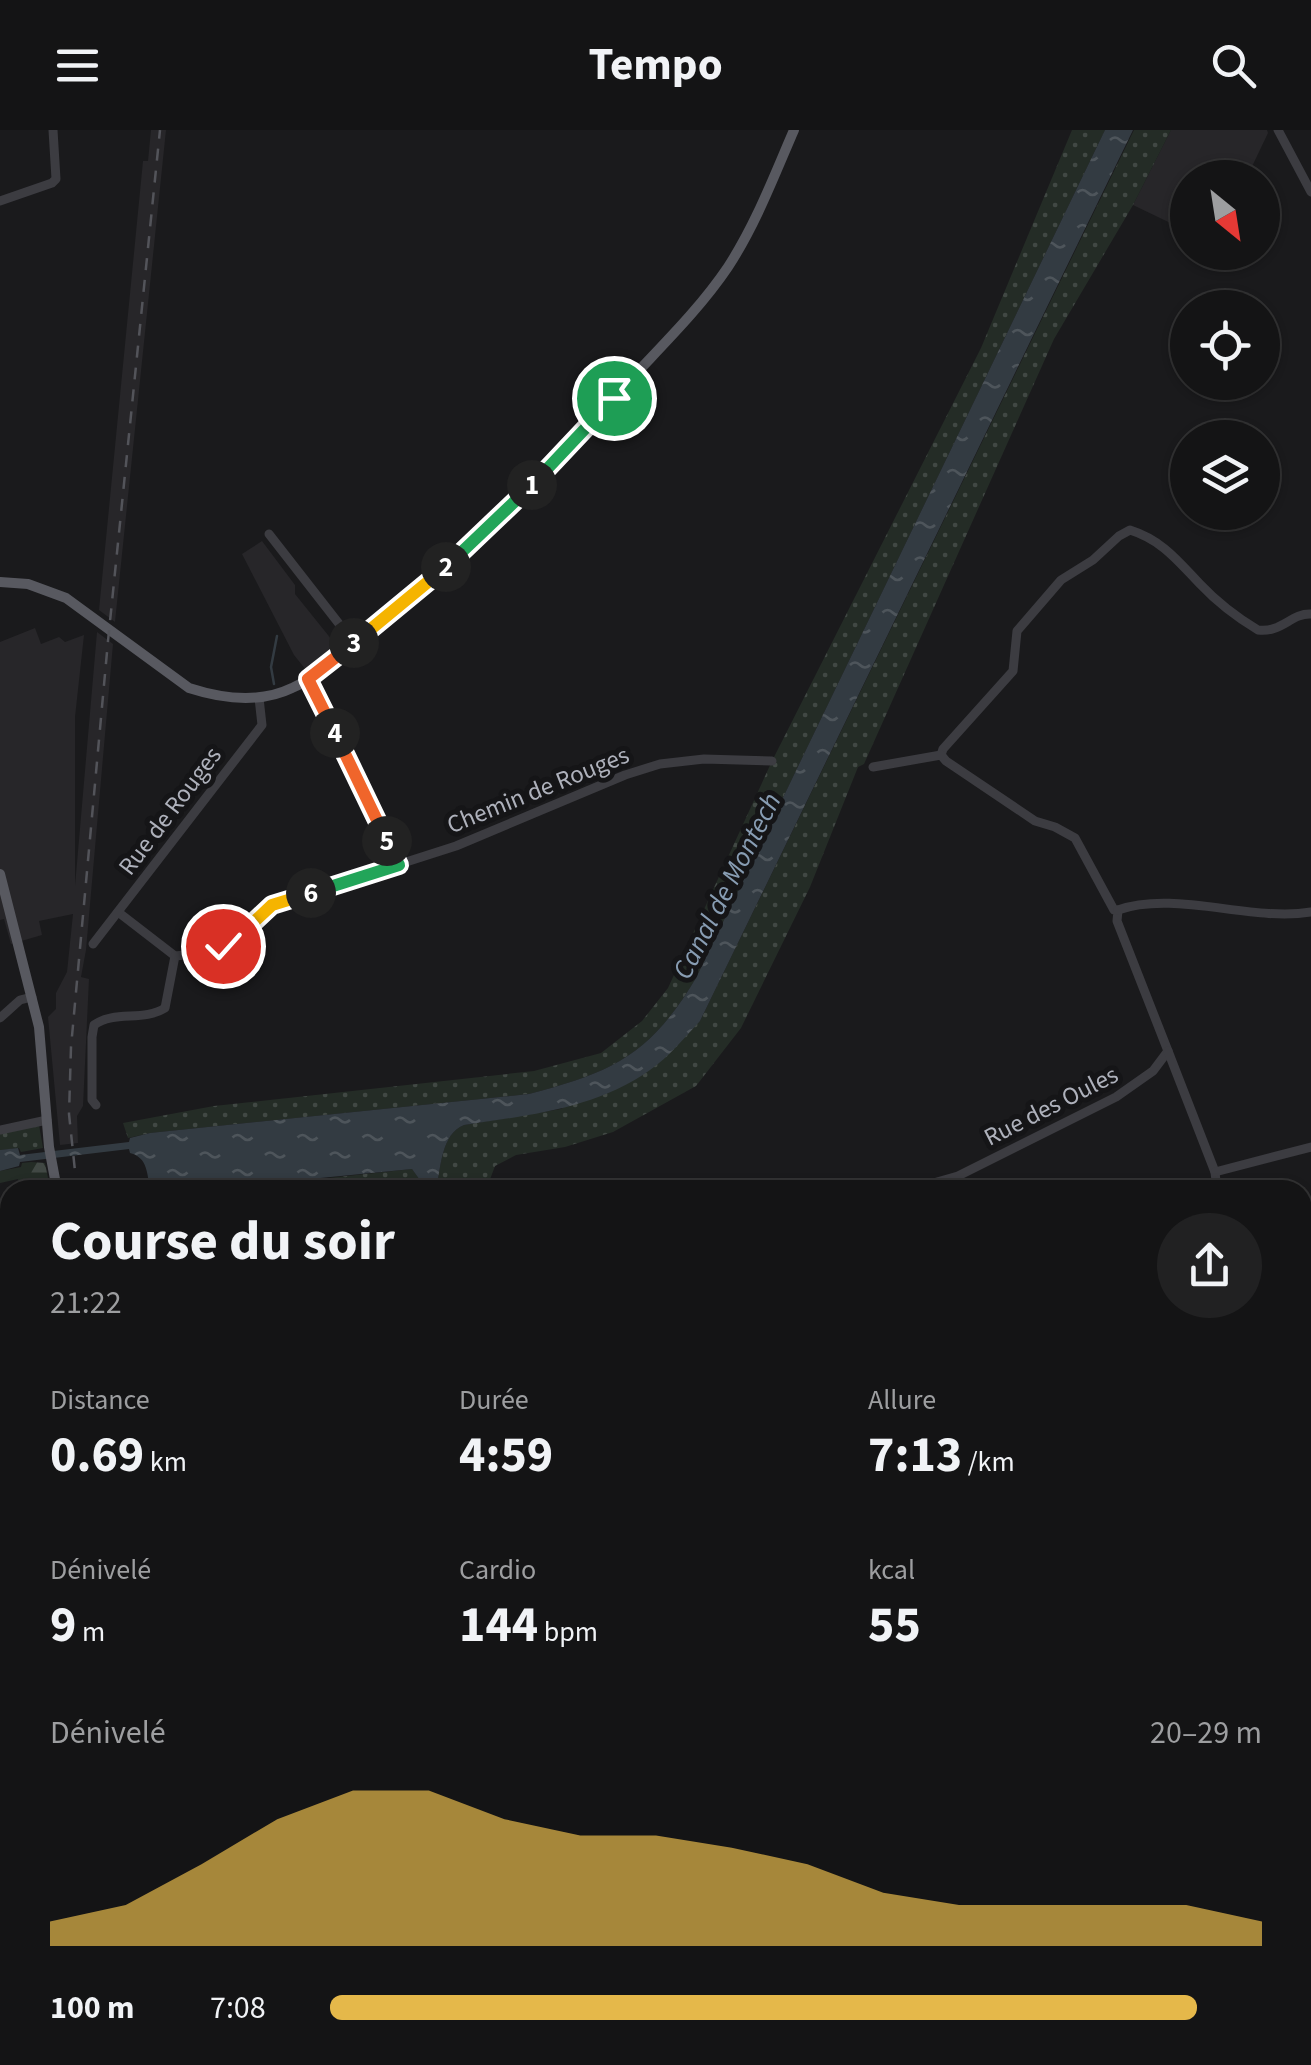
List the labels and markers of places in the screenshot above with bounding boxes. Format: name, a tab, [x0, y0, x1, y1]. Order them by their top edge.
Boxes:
pin	[572, 356, 657, 441]
pin: 1	[507, 460, 557, 510]
pin: 2	[421, 542, 471, 592]
pin: 3	[329, 618, 379, 668]
pin: 4	[310, 708, 360, 758]
pin: 5	[362, 816, 412, 866]
pin: 6	[286, 868, 336, 918]
pin	[181, 904, 266, 989]

